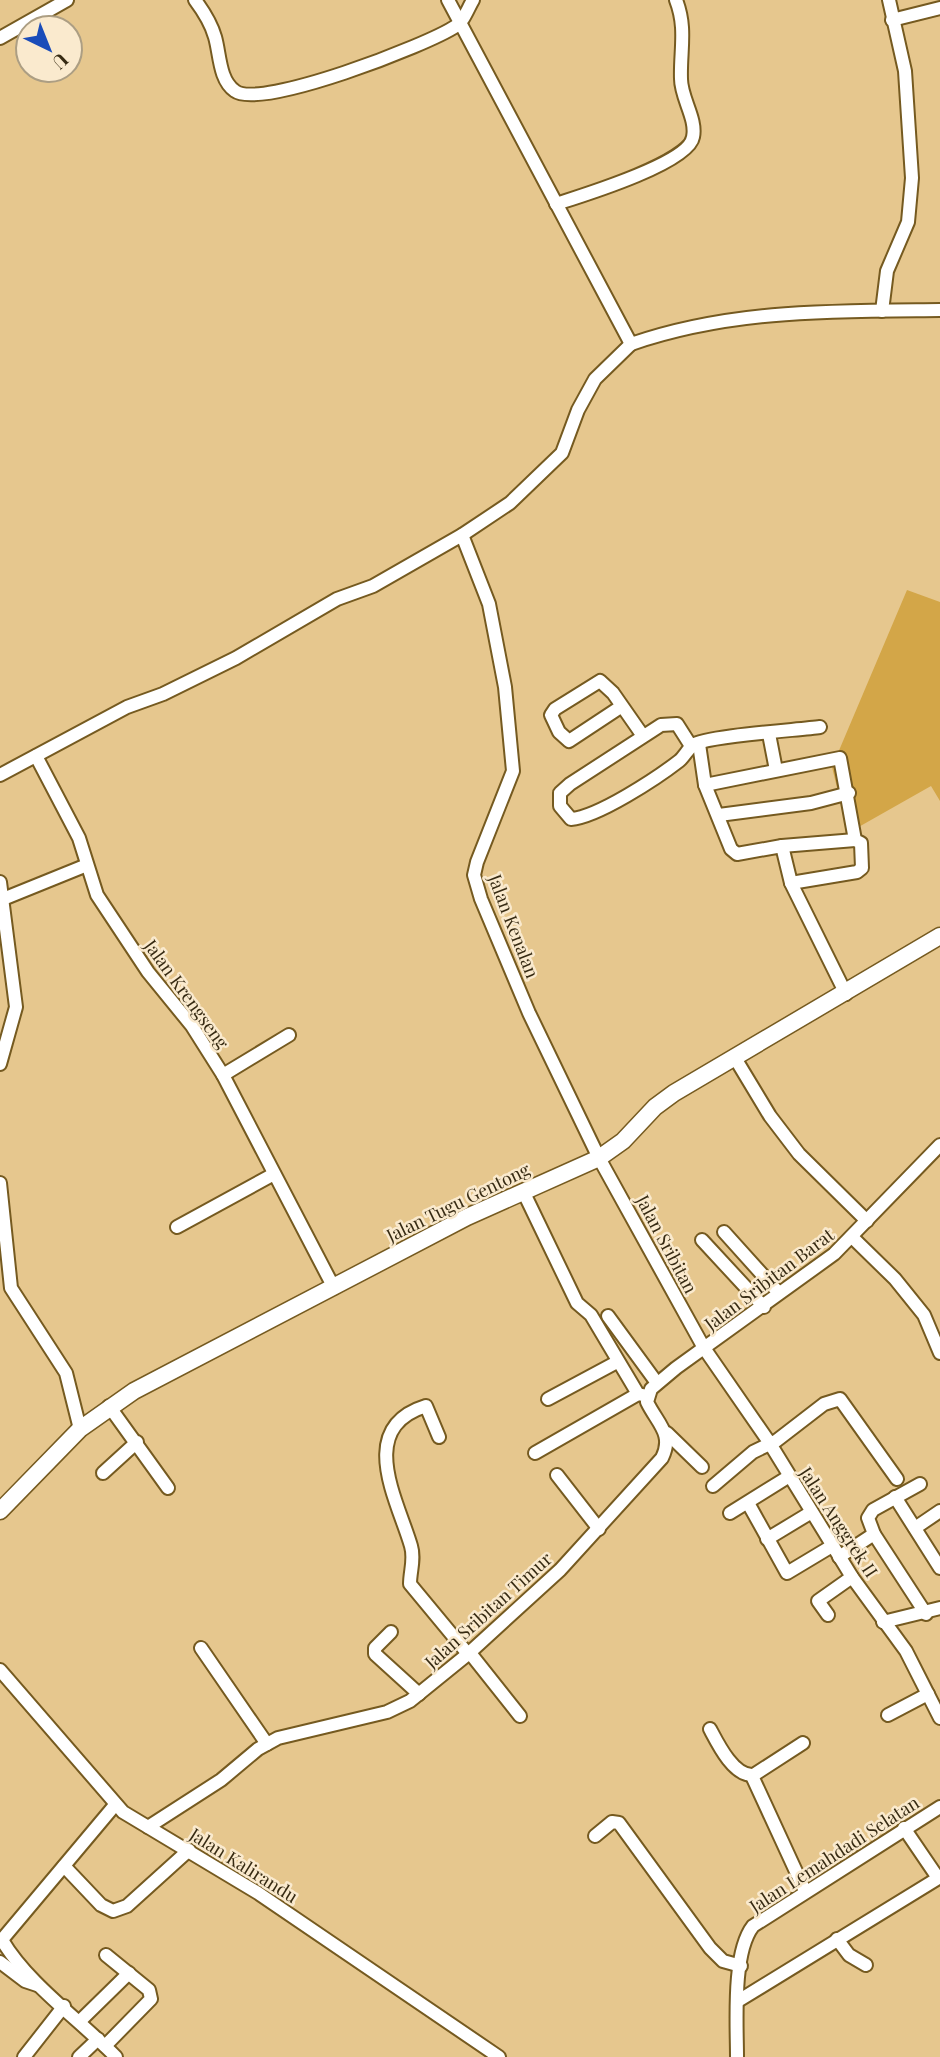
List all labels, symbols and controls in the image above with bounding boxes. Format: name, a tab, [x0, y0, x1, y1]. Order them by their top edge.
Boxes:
north arrow	[14, 14, 84, 84]
text: U	[48, 48, 75, 76]
street label: Jalan Kenalan	[483, 870, 545, 982]
street label: Jalan Krengseng	[139, 934, 235, 1054]
street label: Jalan Tugu Gentong	[381, 1157, 534, 1248]
street label: Jalan Sribitan	[631, 1190, 703, 1298]
street label: Jalan Sribitan Barat	[699, 1222, 839, 1336]
street label: Jalan Anggrek II	[794, 1461, 884, 1582]
street label: Jalan Sribitan Timur	[419, 1546, 557, 1674]
street label: Jalan Lemahdadi Selatan	[744, 1790, 924, 1918]
street label: Jalan Kalirandu	[184, 1822, 303, 1908]

